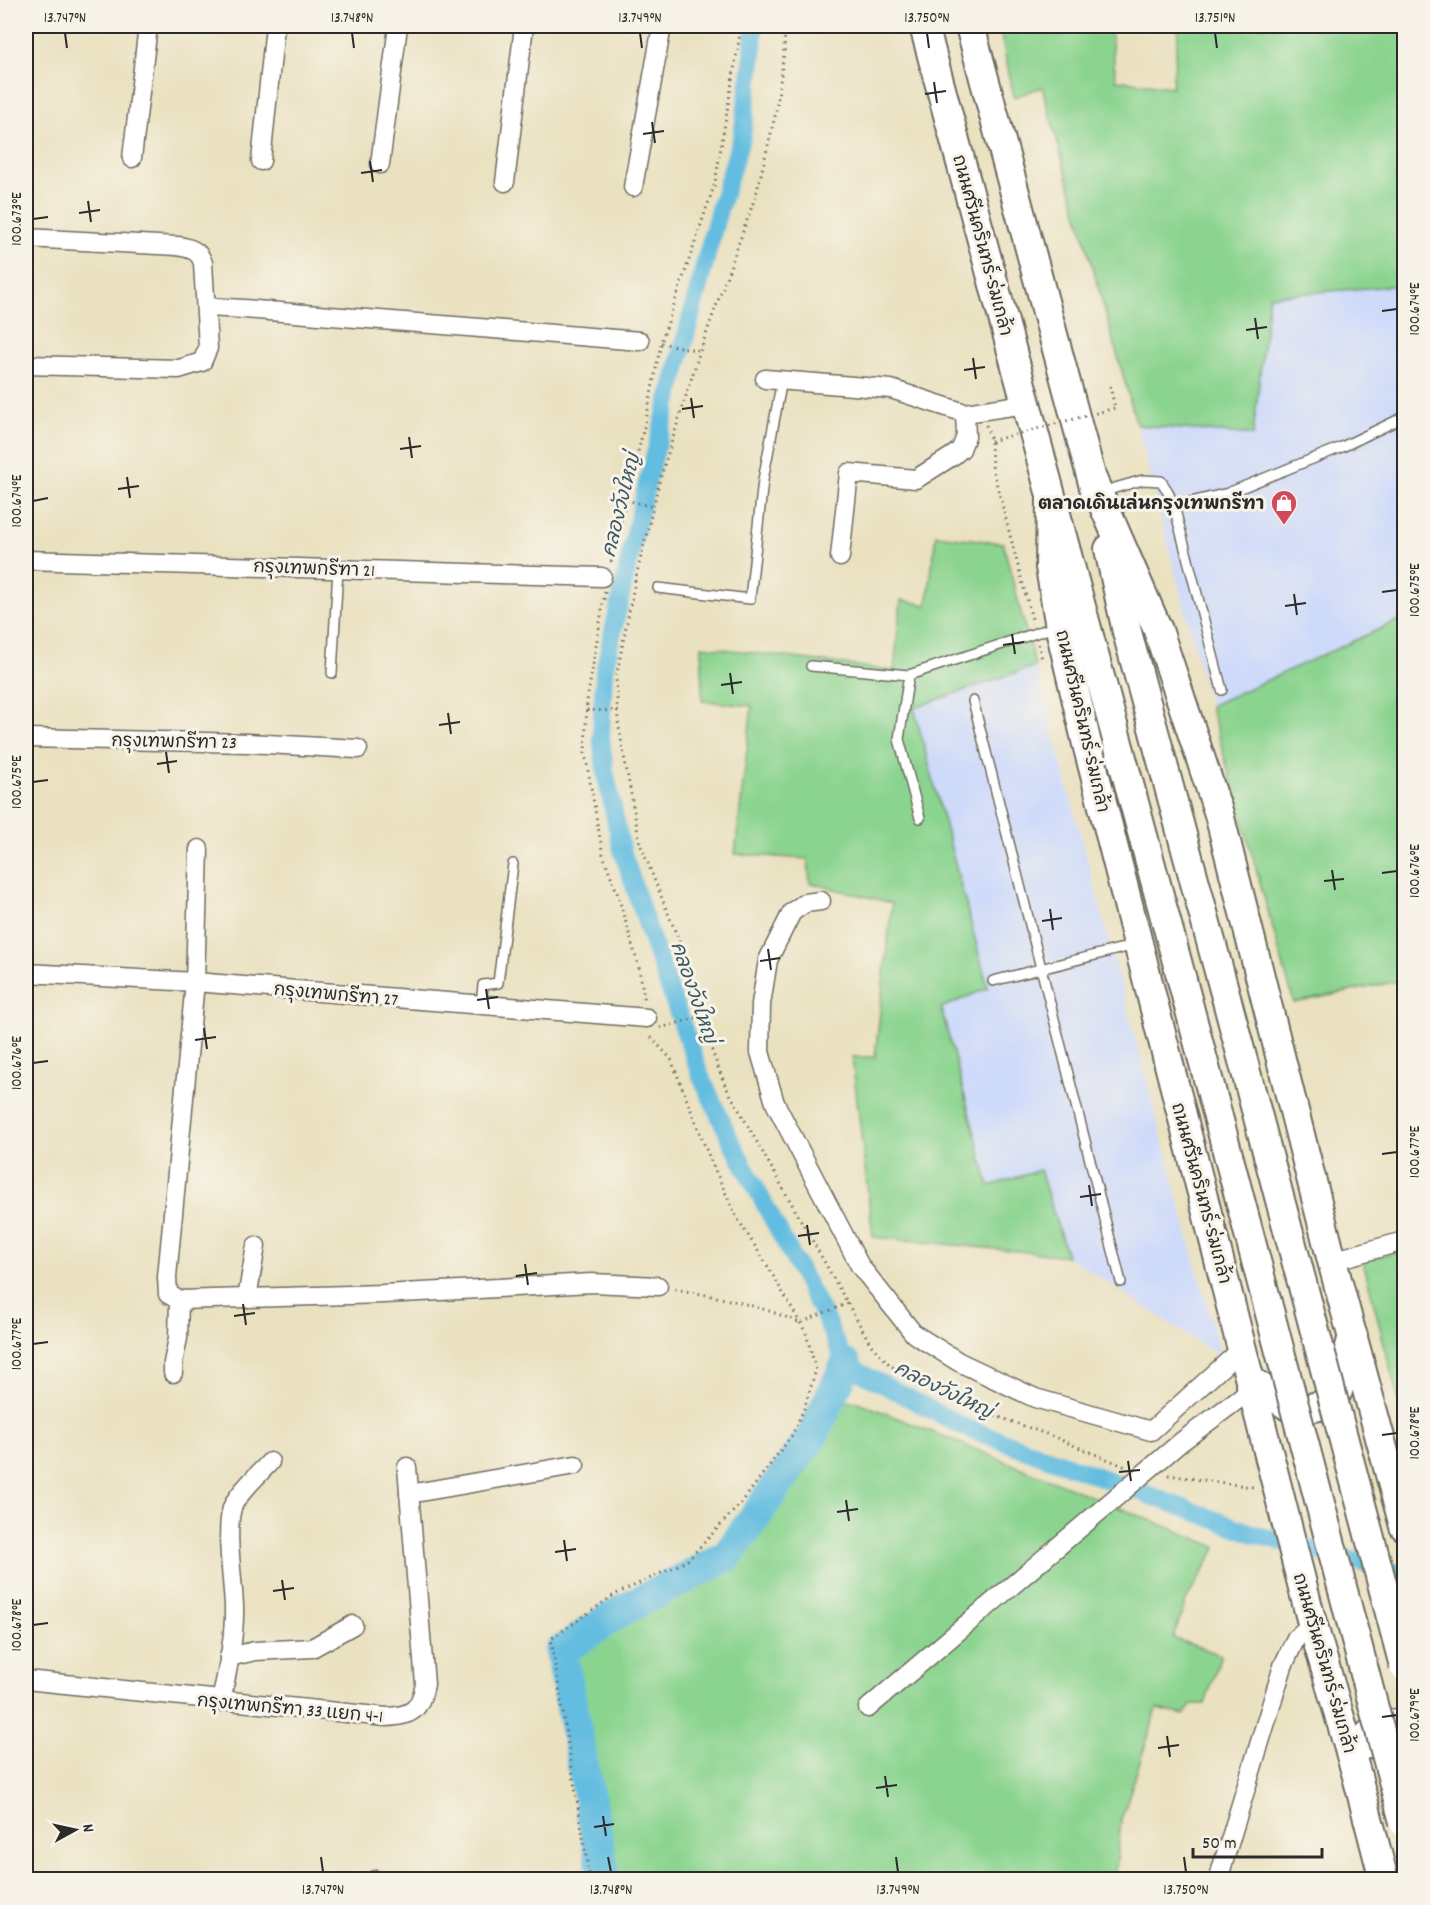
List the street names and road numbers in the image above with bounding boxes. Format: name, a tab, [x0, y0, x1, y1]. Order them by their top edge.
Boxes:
street label: ถนนศรีนครินทร์-ร่มเกล้า	[944, 152, 1020, 339]
street label: กรุงเทพกรีฑา 21	[253, 554, 375, 585]
street label: ถนนศรีนครินทร์-ร่มเกล้า	[1047, 627, 1117, 815]
street label: กรุงเทพกรีฑา 23	[111, 728, 237, 757]
street label: กรุงเทพกรีฑา 27	[273, 977, 399, 1014]
street label: ถนนศรีนครินทร์-ร่มเกล้า	[1163, 1100, 1239, 1287]
street label: ถนนศรีนครินทร์-ร่มเกล้า	[1285, 1570, 1363, 1757]
street label: กรุงเทพกรีฑา 33 แยก 4-1	[196, 1688, 384, 1731]

